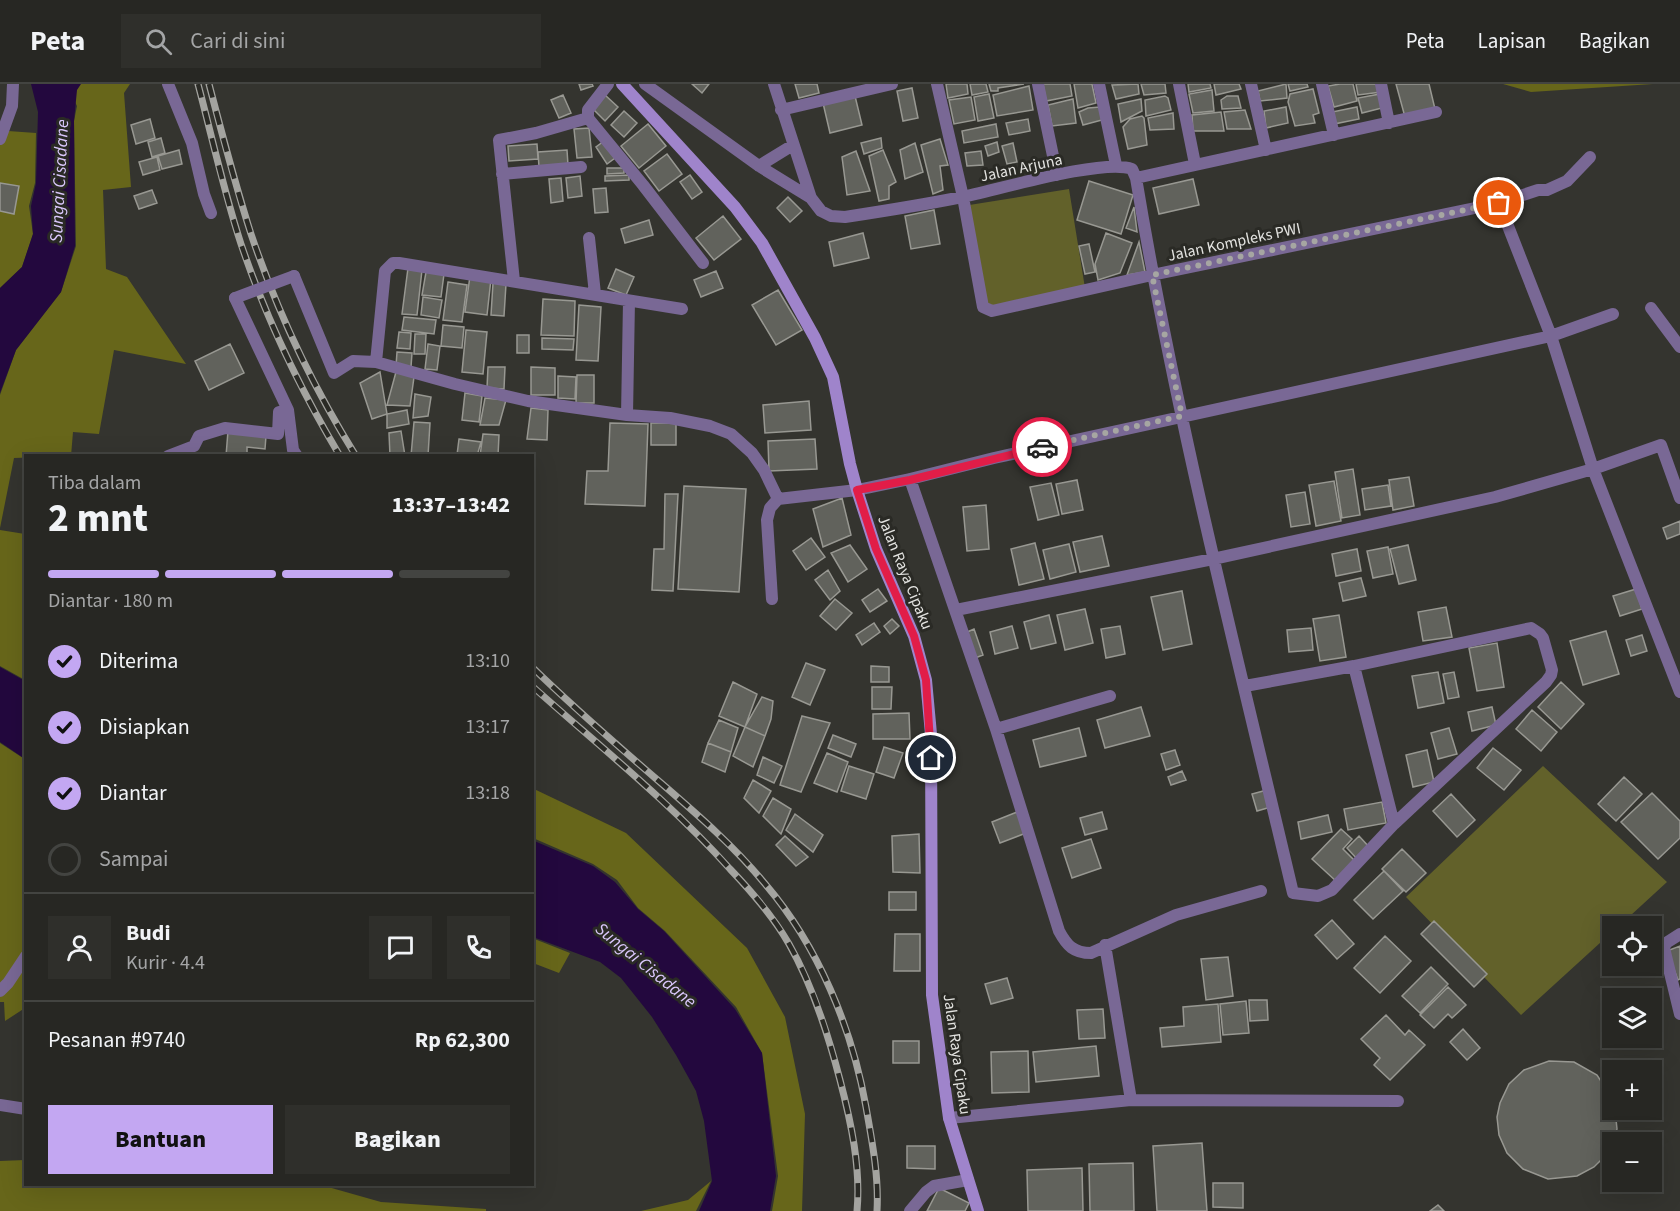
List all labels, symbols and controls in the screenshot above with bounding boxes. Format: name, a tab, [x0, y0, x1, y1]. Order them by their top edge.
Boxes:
search box	[121, 14, 541, 68]
text: Peta	[30, 21, 85, 61]
icon: search	[142, 25, 175, 58]
text: Cari di sini	[190, 25, 285, 57]
text: Peta	[1406, 26, 1445, 56]
text: Lapisan	[1478, 26, 1546, 56]
text: Bagikan	[1579, 26, 1650, 56]
water label: Sungai Cisadane	[44, 118, 75, 243]
street label: Jalan Arjuna	[978, 149, 1064, 187]
pin	[1473, 177, 1524, 228]
icon: bag	[1482, 186, 1515, 219]
street label: Jalan Kompleks PWI	[1166, 217, 1303, 267]
courier	[1012, 417, 1072, 477]
icon: car	[1026, 431, 1059, 464]
text: Tiba dalam	[48, 469, 141, 497]
text: 13:37–13:42	[392, 489, 510, 521]
text: 2 mnt	[48, 491, 148, 547]
street label: Jalan Raya Cipaku	[872, 512, 938, 633]
text: Diantar · 180 m	[48, 587, 173, 615]
icon: check	[48, 645, 81, 678]
text: Diterima	[99, 645, 178, 677]
text: 13:10	[465, 647, 510, 675]
icon: check	[48, 711, 81, 744]
text: Disiapkan	[99, 711, 190, 743]
text: 13:17	[465, 713, 510, 741]
pin	[905, 732, 956, 783]
icon: home	[914, 741, 947, 774]
icon: check	[48, 777, 81, 810]
text: Diantar	[99, 777, 167, 809]
text: 13:18	[465, 779, 510, 807]
text: Sampai	[99, 843, 168, 875]
button: person	[48, 916, 111, 979]
button: chat	[369, 916, 432, 979]
button: phone	[447, 916, 510, 979]
map controls	[1602, 916, 1662, 1192]
button: locate	[1602, 916, 1662, 976]
text: Budi	[126, 917, 170, 949]
water label: Sungai Cisadane	[590, 917, 702, 1014]
text: Kurir · 4.4	[126, 949, 205, 977]
button: layers	[1602, 988, 1662, 1048]
street label: Jalan Raya Cipaku	[938, 992, 976, 1116]
text: Pesanan #9740	[48, 1024, 185, 1056]
text: Rp 62,300	[415, 1024, 510, 1056]
button: +	[1602, 1060, 1662, 1120]
button: Bantuan	[48, 1105, 273, 1174]
button: Bagikan	[285, 1105, 510, 1174]
button: −	[1602, 1132, 1662, 1192]

